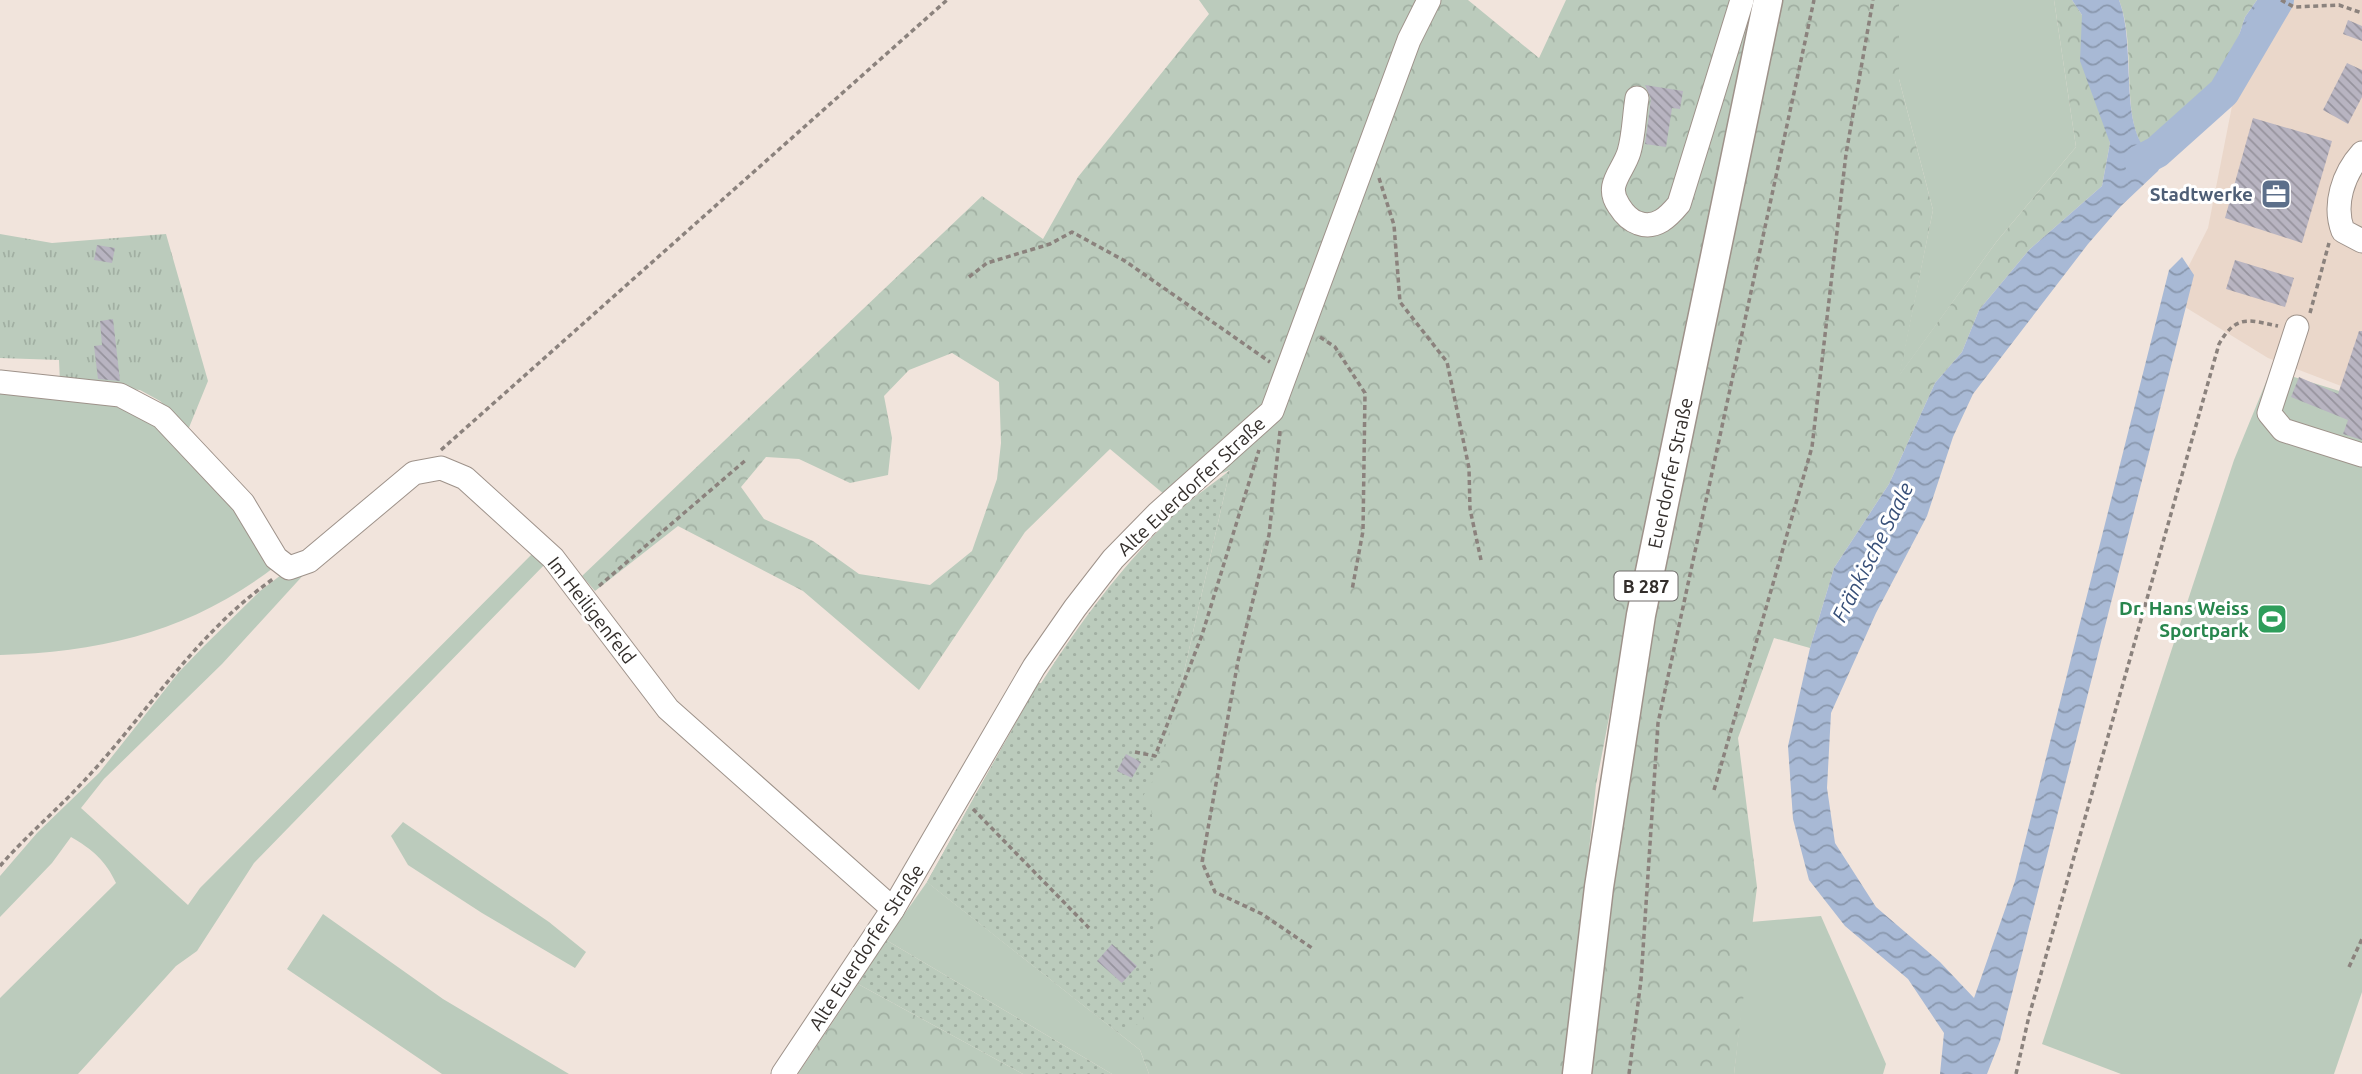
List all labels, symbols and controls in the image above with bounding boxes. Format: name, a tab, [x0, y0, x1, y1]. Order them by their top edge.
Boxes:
office icon: Stadtwerke	[2259, 177, 2293, 211]
place label: Stadtwerke	[2150, 183, 2253, 205]
street label: Euerdorfer Straße	[1643, 395, 1697, 551]
street label: Alte Euerdorfer Straße	[1113, 412, 1269, 560]
water label: Fränkische Saale	[1827, 478, 1918, 626]
street label: Im Heiligenfeld	[543, 552, 641, 668]
road number: B 287	[1614, 572, 1678, 600]
place label: Dr. Hans Weiss Sportpark	[2119, 597, 2249, 641]
sports icon: Dr. Hans Weiss Sportpark	[2255, 602, 2289, 636]
street label: Alte Euerdorfer Straße	[804, 860, 928, 1034]

